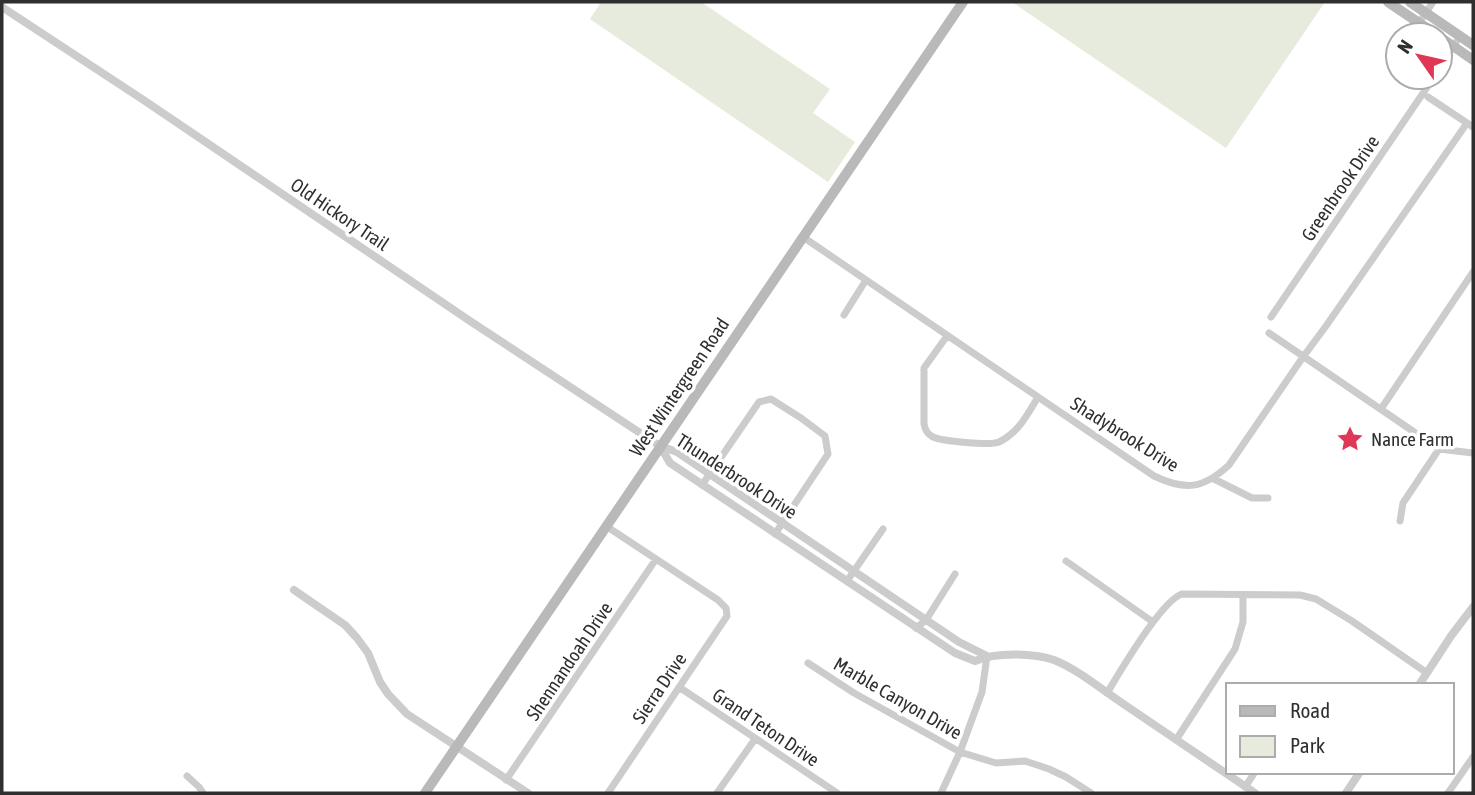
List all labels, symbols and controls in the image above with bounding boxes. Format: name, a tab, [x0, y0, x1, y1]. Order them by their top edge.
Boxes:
north arrow	[1384, 21, 1454, 91]
text: N	[1393, 36, 1417, 57]
street label: Greenbrook Drive	[1297, 131, 1383, 245]
street label: Old Hickory Trail	[287, 173, 393, 255]
street label: West Wintergreen Road	[625, 314, 733, 460]
street label: Shadybrook Drive	[1067, 392, 1183, 476]
place icon: Nance Farm	[1335, 424, 1365, 454]
place label: Nance Farm	[1371, 428, 1454, 450]
street label: Thunderbrook Drive	[673, 429, 801, 523]
street label: Shennandoah Drive	[521, 598, 617, 724]
street label: Sierra Drive	[627, 649, 691, 727]
street label: Marble Canyon Drive	[830, 652, 966, 744]
street label: Grand Teton Drive	[709, 683, 823, 771]
legend	[1226, 683, 1454, 774]
text: Road	[1290, 698, 1330, 722]
text: Park	[1290, 733, 1325, 757]

